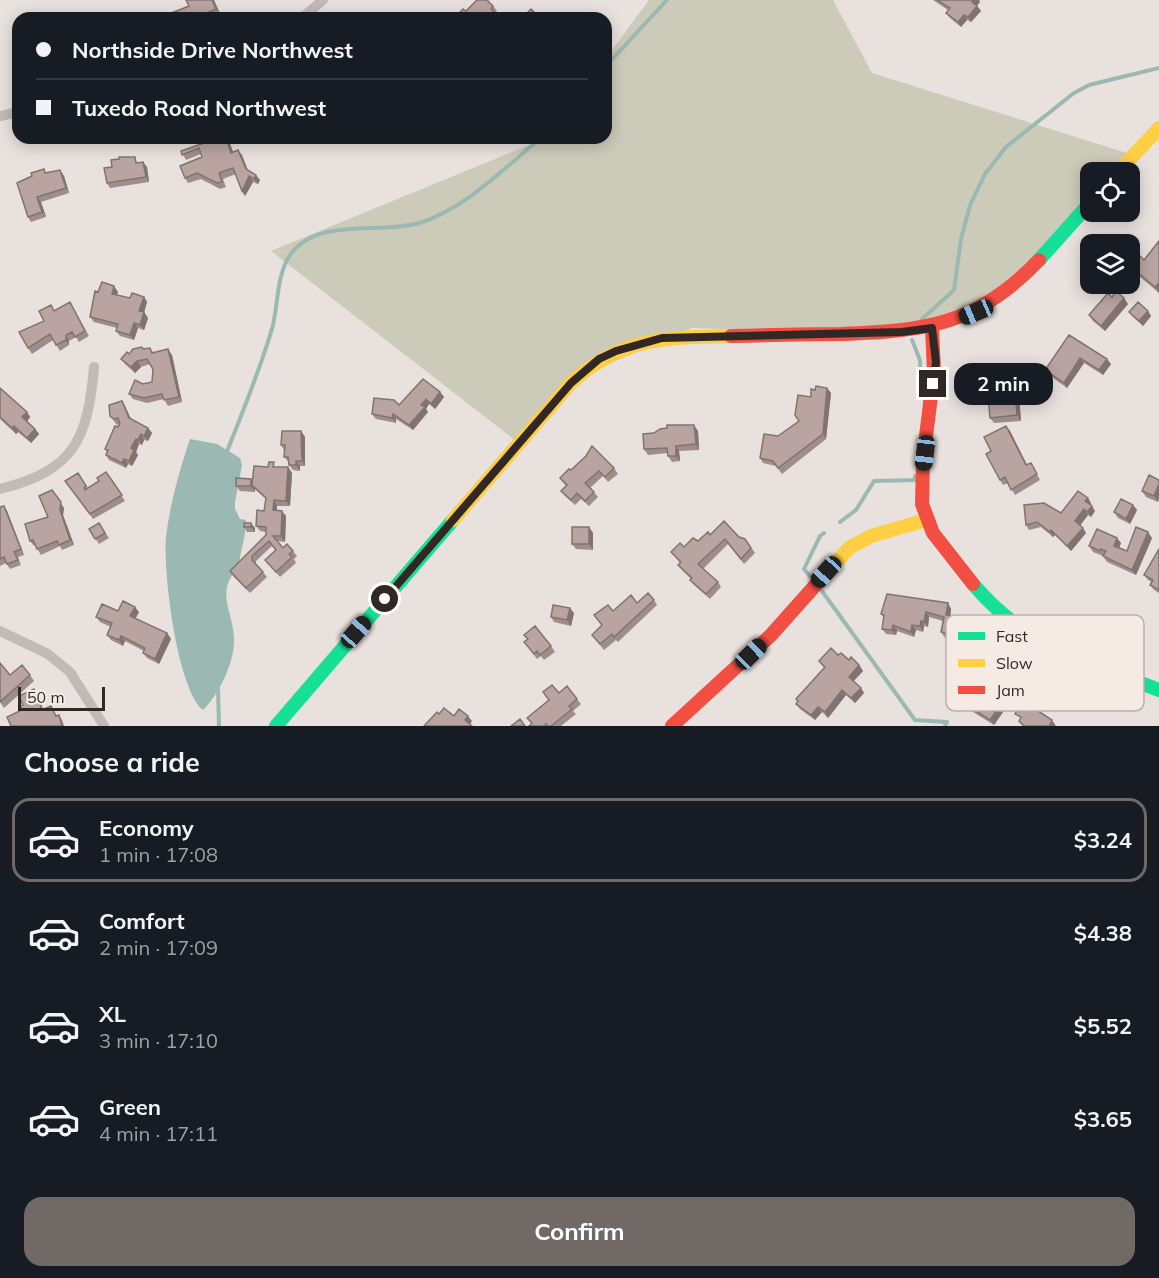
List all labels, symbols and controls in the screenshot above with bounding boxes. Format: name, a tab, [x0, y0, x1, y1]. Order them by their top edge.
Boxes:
text: Northside Drive Northwest	[72, 36, 353, 64]
text: Tuxedo Road Northwest	[72, 94, 326, 122]
map controls	[1080, 162, 1140, 294]
button: locate	[1080, 162, 1140, 222]
button: layers	[1080, 234, 1140, 294]
car	[956, 297, 996, 327]
callout: 2 min	[954, 363, 1053, 405]
route end	[919, 370, 946, 397]
text: 2 min	[977, 371, 1030, 396]
car	[914, 434, 936, 472]
car	[807, 553, 845, 591]
route start	[371, 585, 398, 612]
car	[337, 613, 375, 651]
legend	[946, 615, 1144, 711]
text: Fast	[996, 626, 1028, 646]
car	[732, 635, 770, 673]
text: Slow	[996, 653, 1033, 673]
text: Jam	[996, 680, 1025, 700]
scale bar	[18, 684, 105, 712]
text: 50 m	[27, 687, 64, 707]
text: Choose a ride	[24, 745, 200, 779]
icon: car	[27, 813, 81, 867]
text: Economy	[99, 814, 194, 842]
text: $3.24	[1074, 826, 1132, 854]
text: 1 min · 17:08	[99, 842, 218, 867]
icon: car	[27, 906, 81, 960]
text: Comfort	[99, 907, 185, 935]
text: $4.38	[1074, 919, 1132, 947]
text: 2 min · 17:09	[99, 935, 218, 960]
icon: car	[27, 999, 81, 1053]
text: XL	[99, 1000, 126, 1028]
text: $5.52	[1074, 1012, 1132, 1040]
text: 3 min · 17:10	[99, 1028, 218, 1053]
icon: car	[27, 1092, 81, 1146]
text: Green	[99, 1093, 161, 1121]
text: $3.65	[1074, 1105, 1132, 1133]
text: 4 min · 17:11	[99, 1121, 218, 1146]
button: Confirm	[24, 1197, 1135, 1266]

